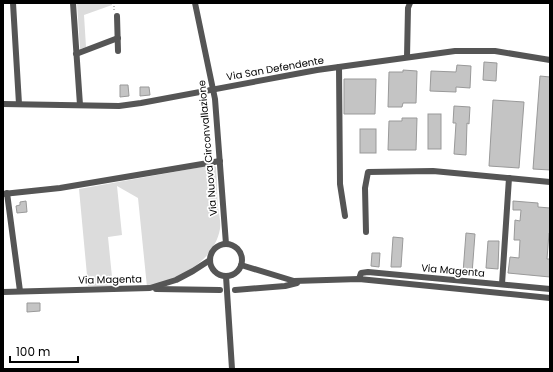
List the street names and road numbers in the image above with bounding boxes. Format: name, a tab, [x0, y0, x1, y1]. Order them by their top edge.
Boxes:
street label: Via San Defendente	[225, 53, 325, 84]
street label: Via Nuova Circonvallazione	[194, 79, 221, 217]
street label: Via Magenta	[421, 260, 485, 281]
street label: Via Magenta	[78, 271, 142, 288]

